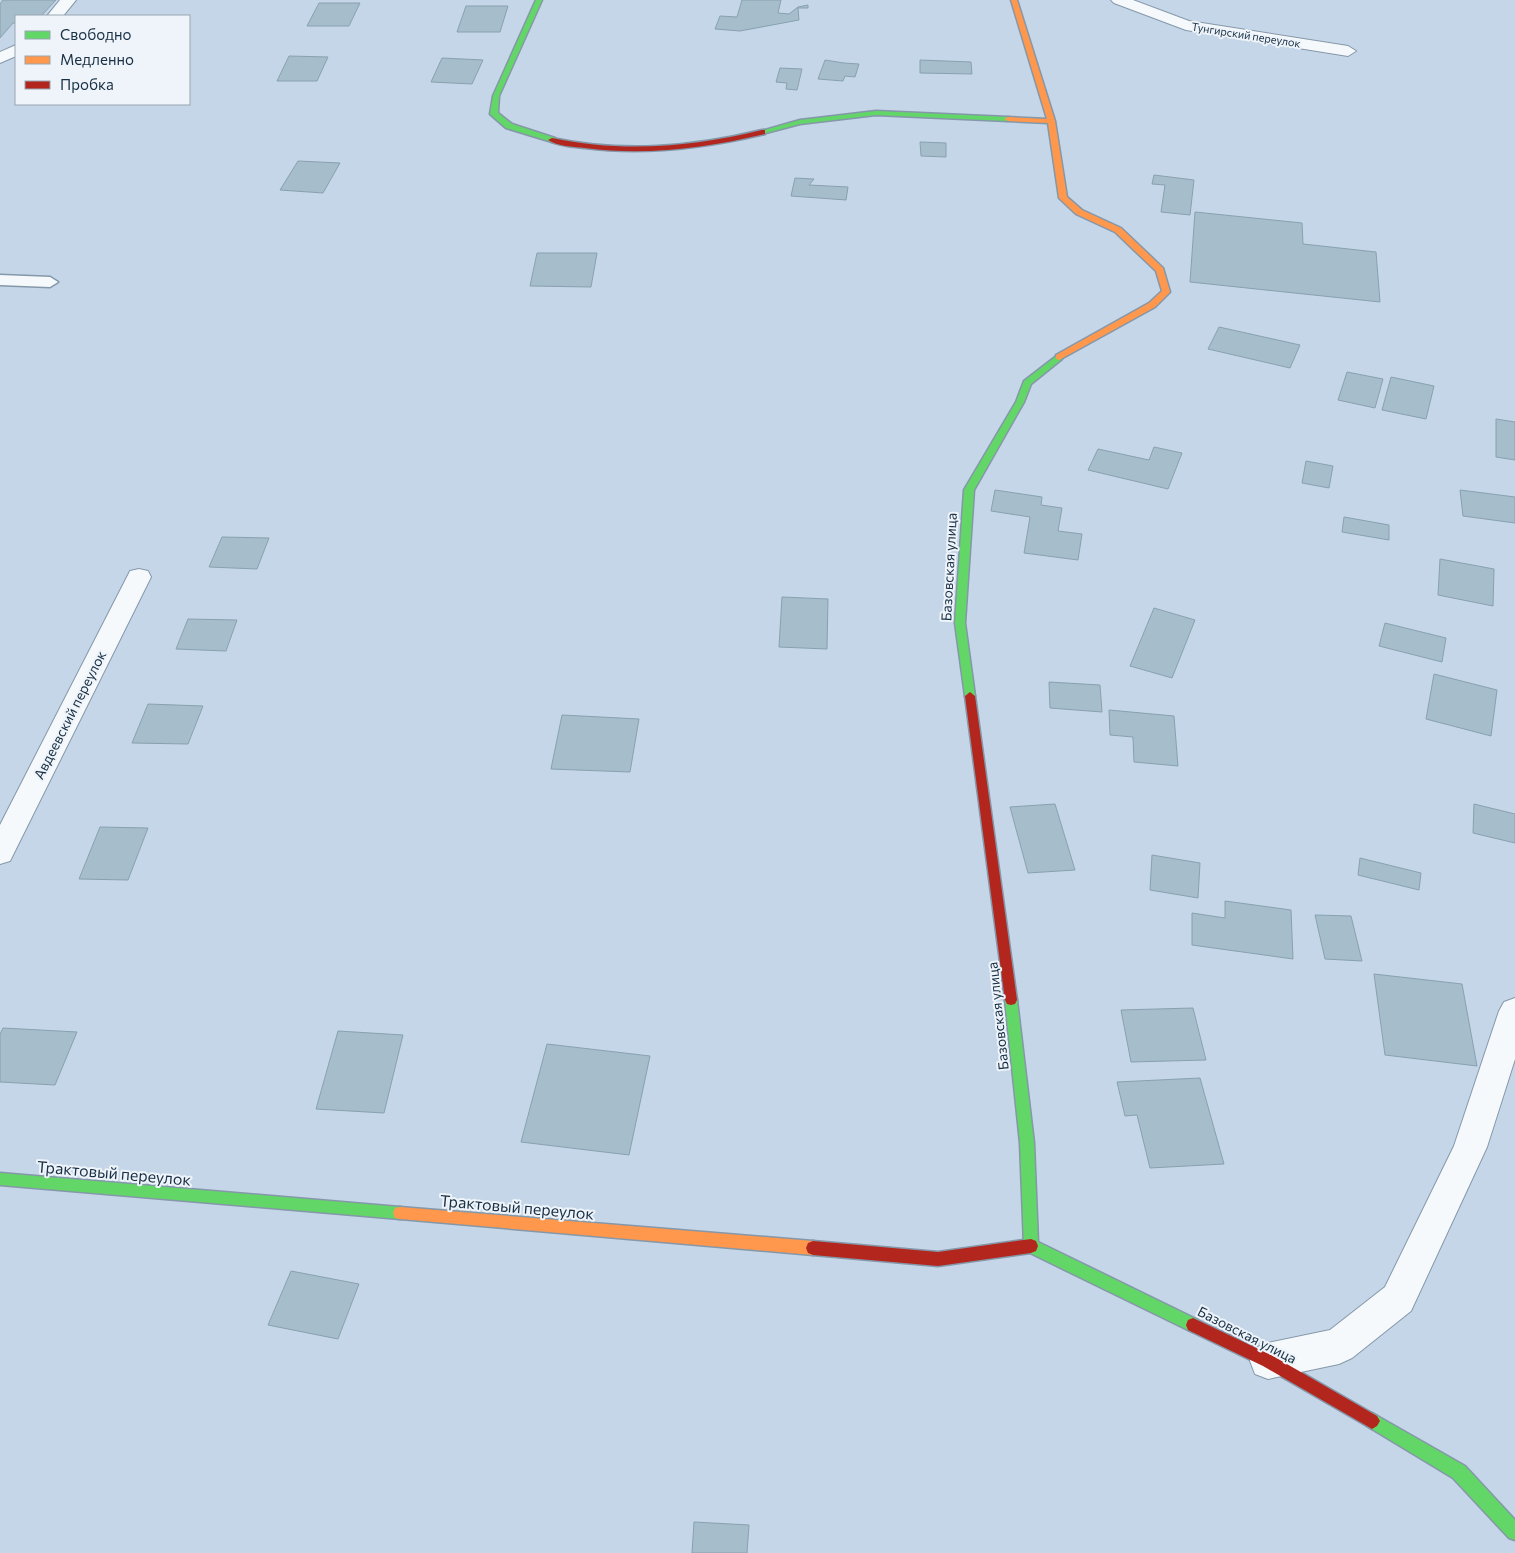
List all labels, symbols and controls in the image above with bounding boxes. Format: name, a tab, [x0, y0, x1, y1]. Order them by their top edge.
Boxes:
legend	[15, 15, 190, 105]
street label: Тунгирский переулок	[1191, 19, 1302, 50]
text: Свободно	[60, 25, 131, 43]
text: Медленно	[60, 50, 134, 68]
text: Пробка	[60, 75, 114, 93]
street label: Базовская улица	[937, 512, 960, 622]
street label: Авдеевский переулок	[30, 647, 110, 782]
street label: Базовская улица	[983, 961, 1012, 1071]
street label: Трактовый переулок	[36, 1156, 192, 1189]
street label: Трактовый переулок	[439, 1190, 595, 1223]
street label: Базовская улица	[1195, 1302, 1299, 1367]

